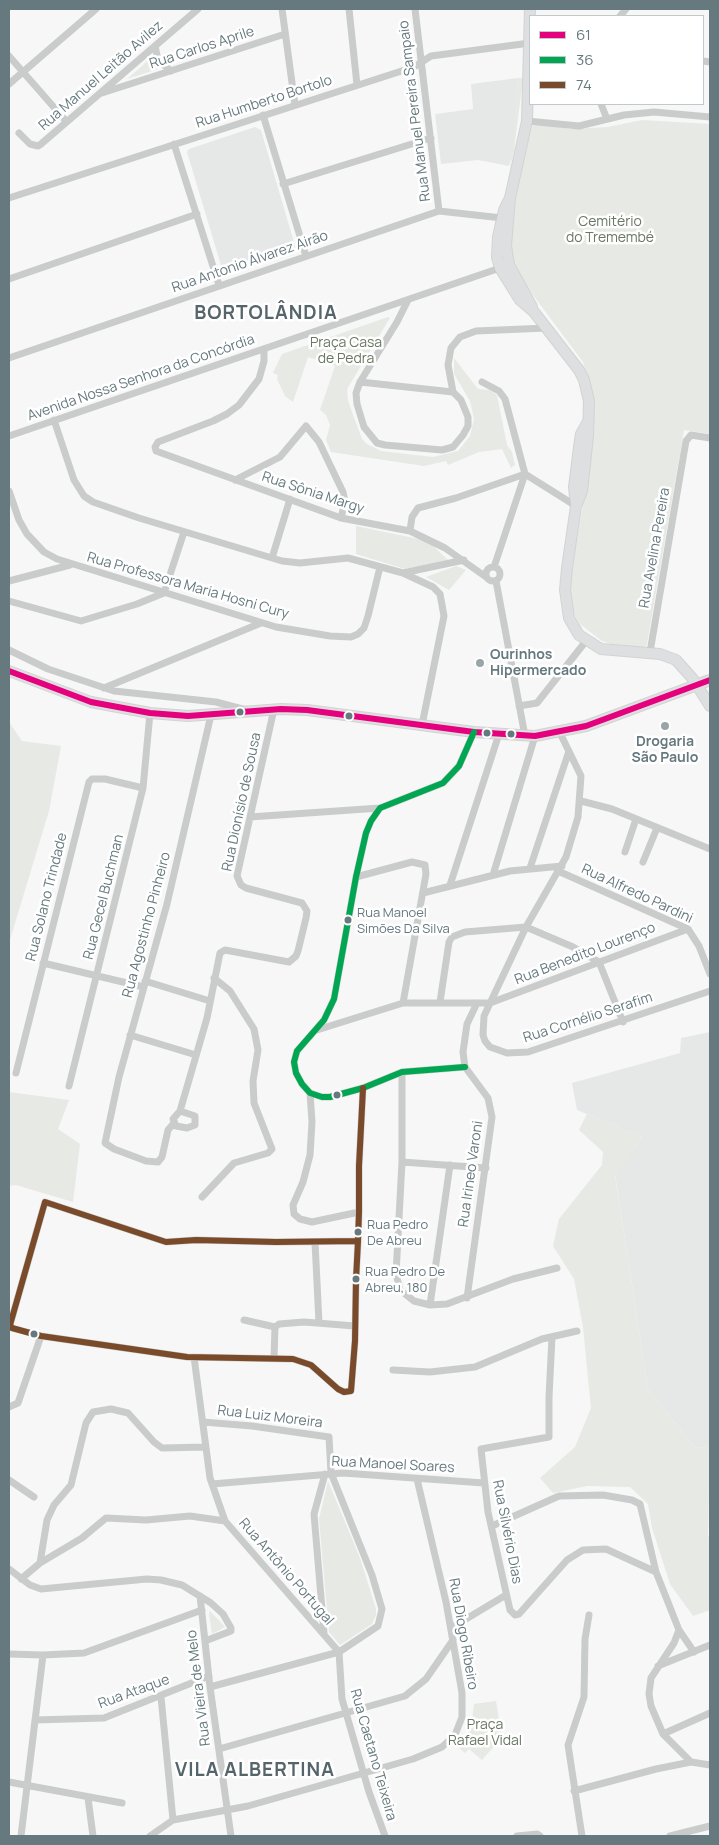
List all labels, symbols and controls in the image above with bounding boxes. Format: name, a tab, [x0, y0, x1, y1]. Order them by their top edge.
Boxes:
legend	[529, 15, 704, 105]
street label: Rua Manuel Leitão Avilez	[36, 18, 166, 134]
street label: Rua Manuel Pereira Sampaio	[396, 19, 434, 203]
street label: Rua Carlos Aprile	[148, 23, 256, 73]
text: 61	[576, 24, 591, 45]
text: 36	[576, 49, 594, 70]
street label: Rua Humberto Bortolo	[194, 72, 334, 132]
text: 74	[576, 74, 592, 95]
park label: Cemitério do Tremembé	[566, 214, 654, 246]
street label: Rua Antonio Álvarez Airão	[170, 227, 330, 297]
district label: BORTOLÂNDIA	[193, 303, 339, 325]
street label: Avenida Nossa Senhora da Concórdia	[25, 331, 257, 425]
park label: Praça Casa de Pedra	[310, 335, 382, 368]
street label: Rua Sônia Margy	[260, 469, 366, 517]
street label: Rua Avelina Pereira	[636, 486, 674, 610]
street label: Rua Professora Maria Hosni Cury	[85, 549, 291, 623]
place label: Ourinhos Hipermercado	[490, 647, 586, 680]
marker: Ourinhos Hipermercado	[474, 657, 486, 669]
unlabelled marker	[235, 707, 245, 717]
unlabelled marker	[344, 711, 354, 721]
marker: Drogaria São Paulo	[659, 720, 671, 732]
unlabelled marker	[482, 728, 492, 738]
unlabelled marker	[506, 729, 516, 739]
street label: Rua Dionísio de Sousa	[219, 731, 265, 873]
place label: Drogaria São Paulo	[632, 734, 698, 766]
street label: Rua Solano Trindade	[23, 831, 71, 963]
street label: Rua Gecel Buchman	[80, 833, 128, 961]
street label: Rua Agostinho Pinheiro	[119, 850, 175, 1000]
street label: Rua Alfredo Pardini	[579, 861, 695, 927]
place label: Rua Manoel Simões Da Silva	[357, 905, 450, 936]
marker: Rua Manoel Simões Da Silva	[343, 915, 353, 925]
street label: Rua Benedito Lourenço	[512, 919, 658, 989]
street label: Rua Cornélio Serafim	[521, 989, 655, 1047]
unlabelled marker	[332, 1090, 342, 1100]
street label: Rua Irineo Varoni	[455, 1120, 487, 1228]
place label: Rua Pedro De Abreu	[367, 1217, 428, 1248]
marker: Rua Pedro De Abreu	[353, 1227, 363, 1237]
place label: Rua Pedro De Abreu, 180	[365, 1264, 445, 1295]
marker: Rua Pedro De Abreu, 180	[351, 1274, 361, 1284]
unlabelled marker	[29, 1329, 39, 1339]
street label: Rua Luiz Moreira	[217, 1402, 323, 1432]
street label: Rua Manoel Soares	[331, 1453, 455, 1477]
street label: Rua Silvério Dias	[489, 1479, 525, 1585]
street label: Rua Antônio Portugal	[235, 1515, 337, 1629]
street label: Rua Diogo Ribeiro	[445, 1577, 481, 1691]
street label: Rua Vieira de Melo	[184, 1629, 214, 1747]
street label: Rua Ataque	[96, 1671, 172, 1713]
street label: Rua Caetano Teixeira	[346, 1687, 400, 1823]
park label: Praça Rafael Vidal	[448, 1717, 522, 1750]
district label: VILA ALBERTINA	[173, 1760, 337, 1782]

